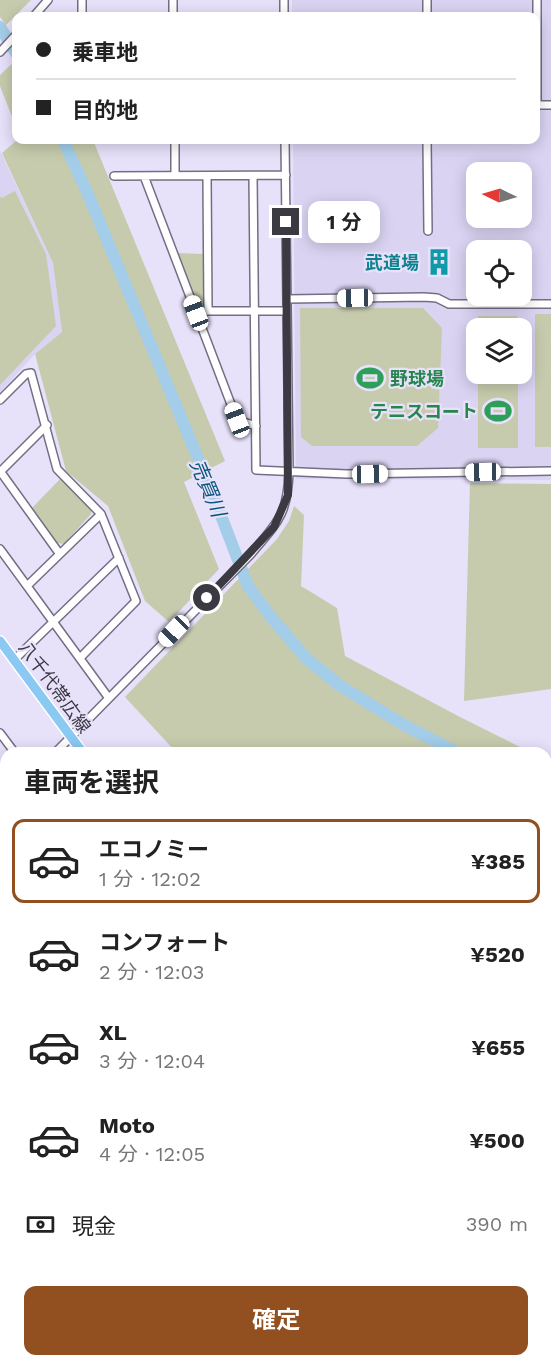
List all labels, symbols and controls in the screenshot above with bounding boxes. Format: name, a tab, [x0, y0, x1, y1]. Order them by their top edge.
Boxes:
text: 乗車地	[72, 40, 138, 65]
text: 目的地	[72, 98, 138, 123]
north arrow	[466, 162, 532, 228]
map controls	[466, 162, 532, 384]
callout: 1 分	[307, 201, 379, 243]
route end	[272, 208, 299, 235]
text: 1 分	[327, 210, 361, 234]
button: locate	[466, 240, 532, 306]
building icon: 武道場	[424, 247, 454, 277]
place label: 武道場	[365, 252, 419, 273]
car	[337, 289, 373, 307]
car	[181, 293, 211, 333]
button: layers	[466, 318, 532, 384]
sports icon: 野球場	[355, 363, 385, 393]
place label: 野球場	[390, 368, 444, 389]
sports icon: テニスコート	[483, 396, 513, 426]
car	[222, 400, 252, 440]
place label: テニスコート	[370, 401, 478, 422]
water label: 売買川	[185, 456, 232, 522]
car	[465, 463, 501, 481]
car	[352, 465, 388, 483]
route start	[193, 584, 220, 611]
car	[155, 612, 193, 650]
street label: 八千代帯広線	[15, 637, 95, 737]
text: 車両を選択	[24, 767, 159, 799]
icon: car	[27, 834, 81, 888]
text: エコノミー	[99, 837, 209, 862]
text: ¥385	[471, 849, 525, 874]
text: 1 分 · 12:02	[99, 867, 201, 891]
icon: car	[27, 927, 81, 981]
text: コンフォート	[99, 930, 230, 955]
text: ¥520	[470, 942, 525, 967]
text: 2 分 · 12:03	[99, 960, 204, 984]
icon: car	[27, 1020, 81, 1074]
text: XL	[99, 1020, 127, 1045]
text: ¥655	[471, 1035, 525, 1060]
text: 3 分 · 12:04	[99, 1049, 205, 1073]
icon: car	[27, 1113, 81, 1167]
text: Moto	[99, 1113, 155, 1138]
text: ¥500	[469, 1128, 525, 1153]
text: 4 分 · 12:05	[99, 1142, 205, 1166]
icon: cash	[24, 1208, 57, 1241]
text: 390 m	[466, 1212, 528, 1236]
text: 現金	[72, 1214, 116, 1239]
button: 確定	[24, 1286, 528, 1355]

